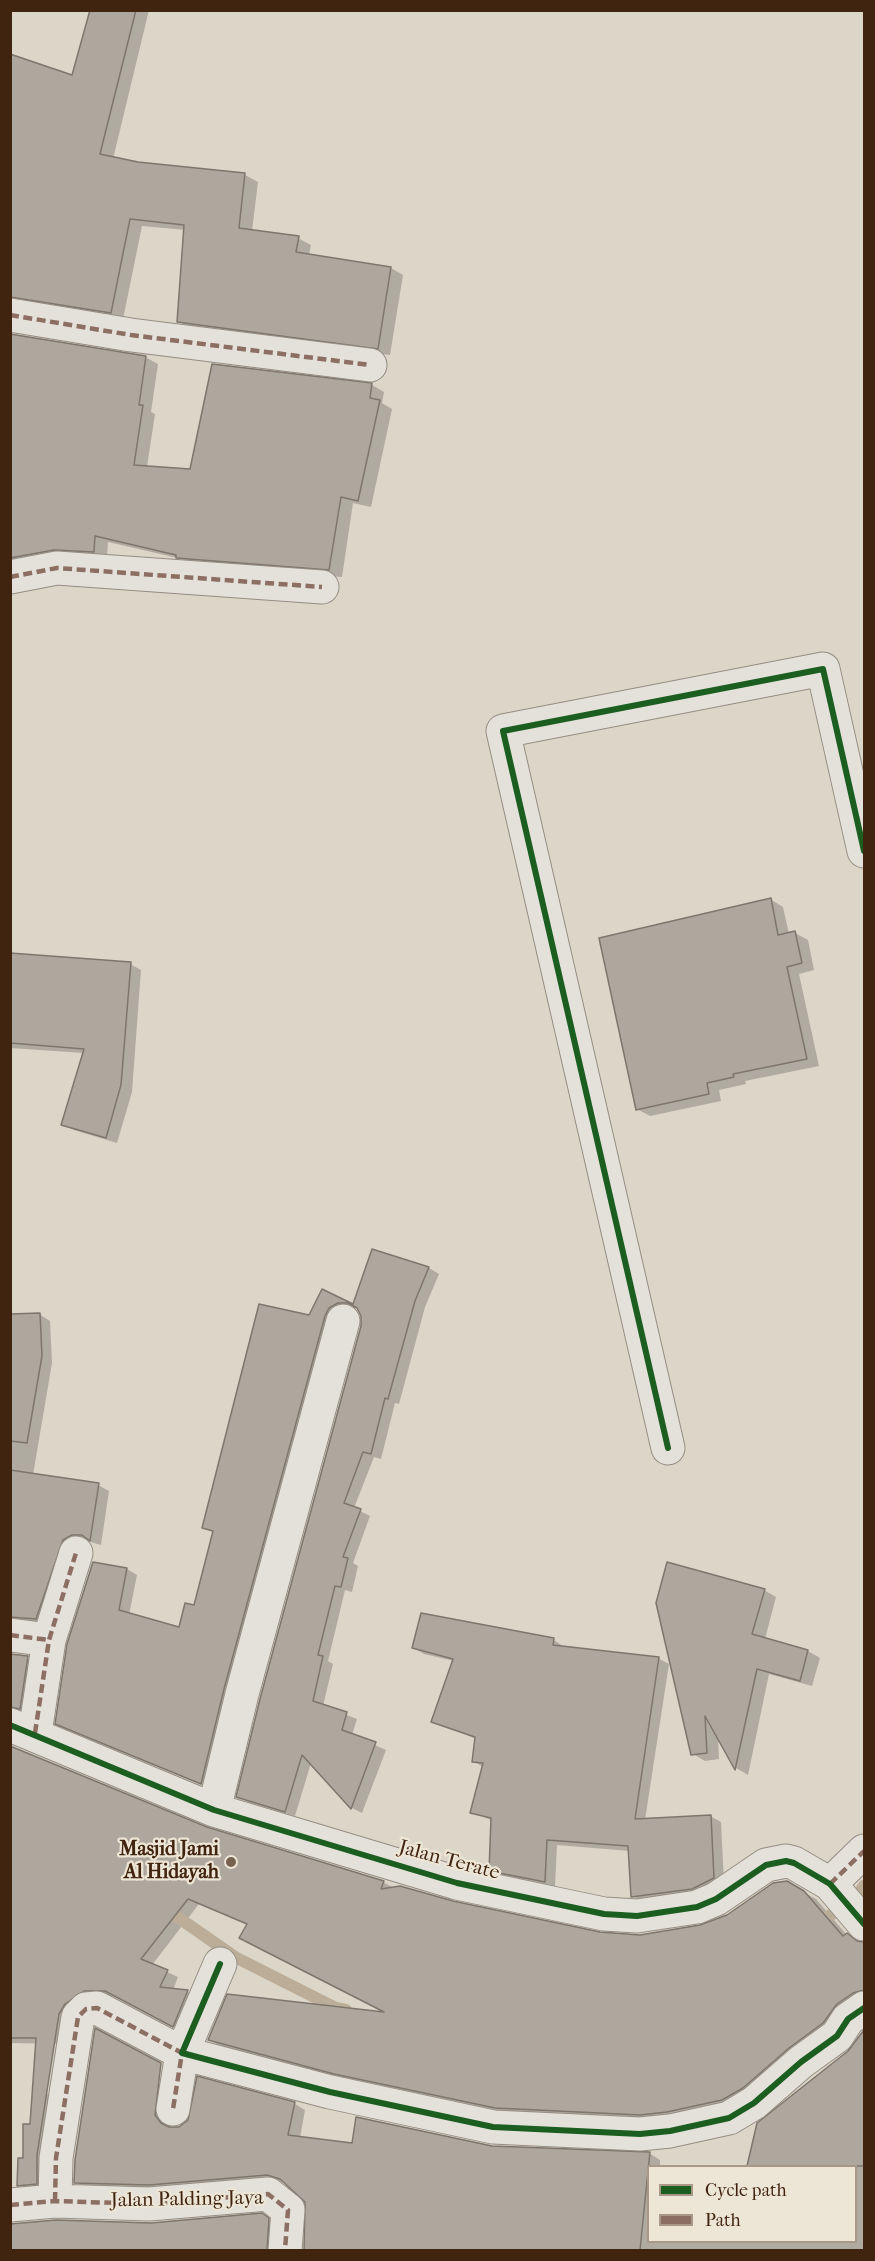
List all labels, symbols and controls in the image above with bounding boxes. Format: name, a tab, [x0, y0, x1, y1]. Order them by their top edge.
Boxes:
street label: Jalan Terate	[396, 1836, 502, 1886]
place label: Masjid Jami Al Hidayah	[119, 1838, 219, 1885]
marker: Masjid Jami Al Hidayah	[224, 1855, 238, 1869]
legend	[647, 2165, 857, 2243]
text: Cycle path	[705, 2180, 786, 2201]
street label: Jalan Palding Jaya	[111, 2187, 263, 2213]
text: Path	[705, 2210, 741, 2231]

